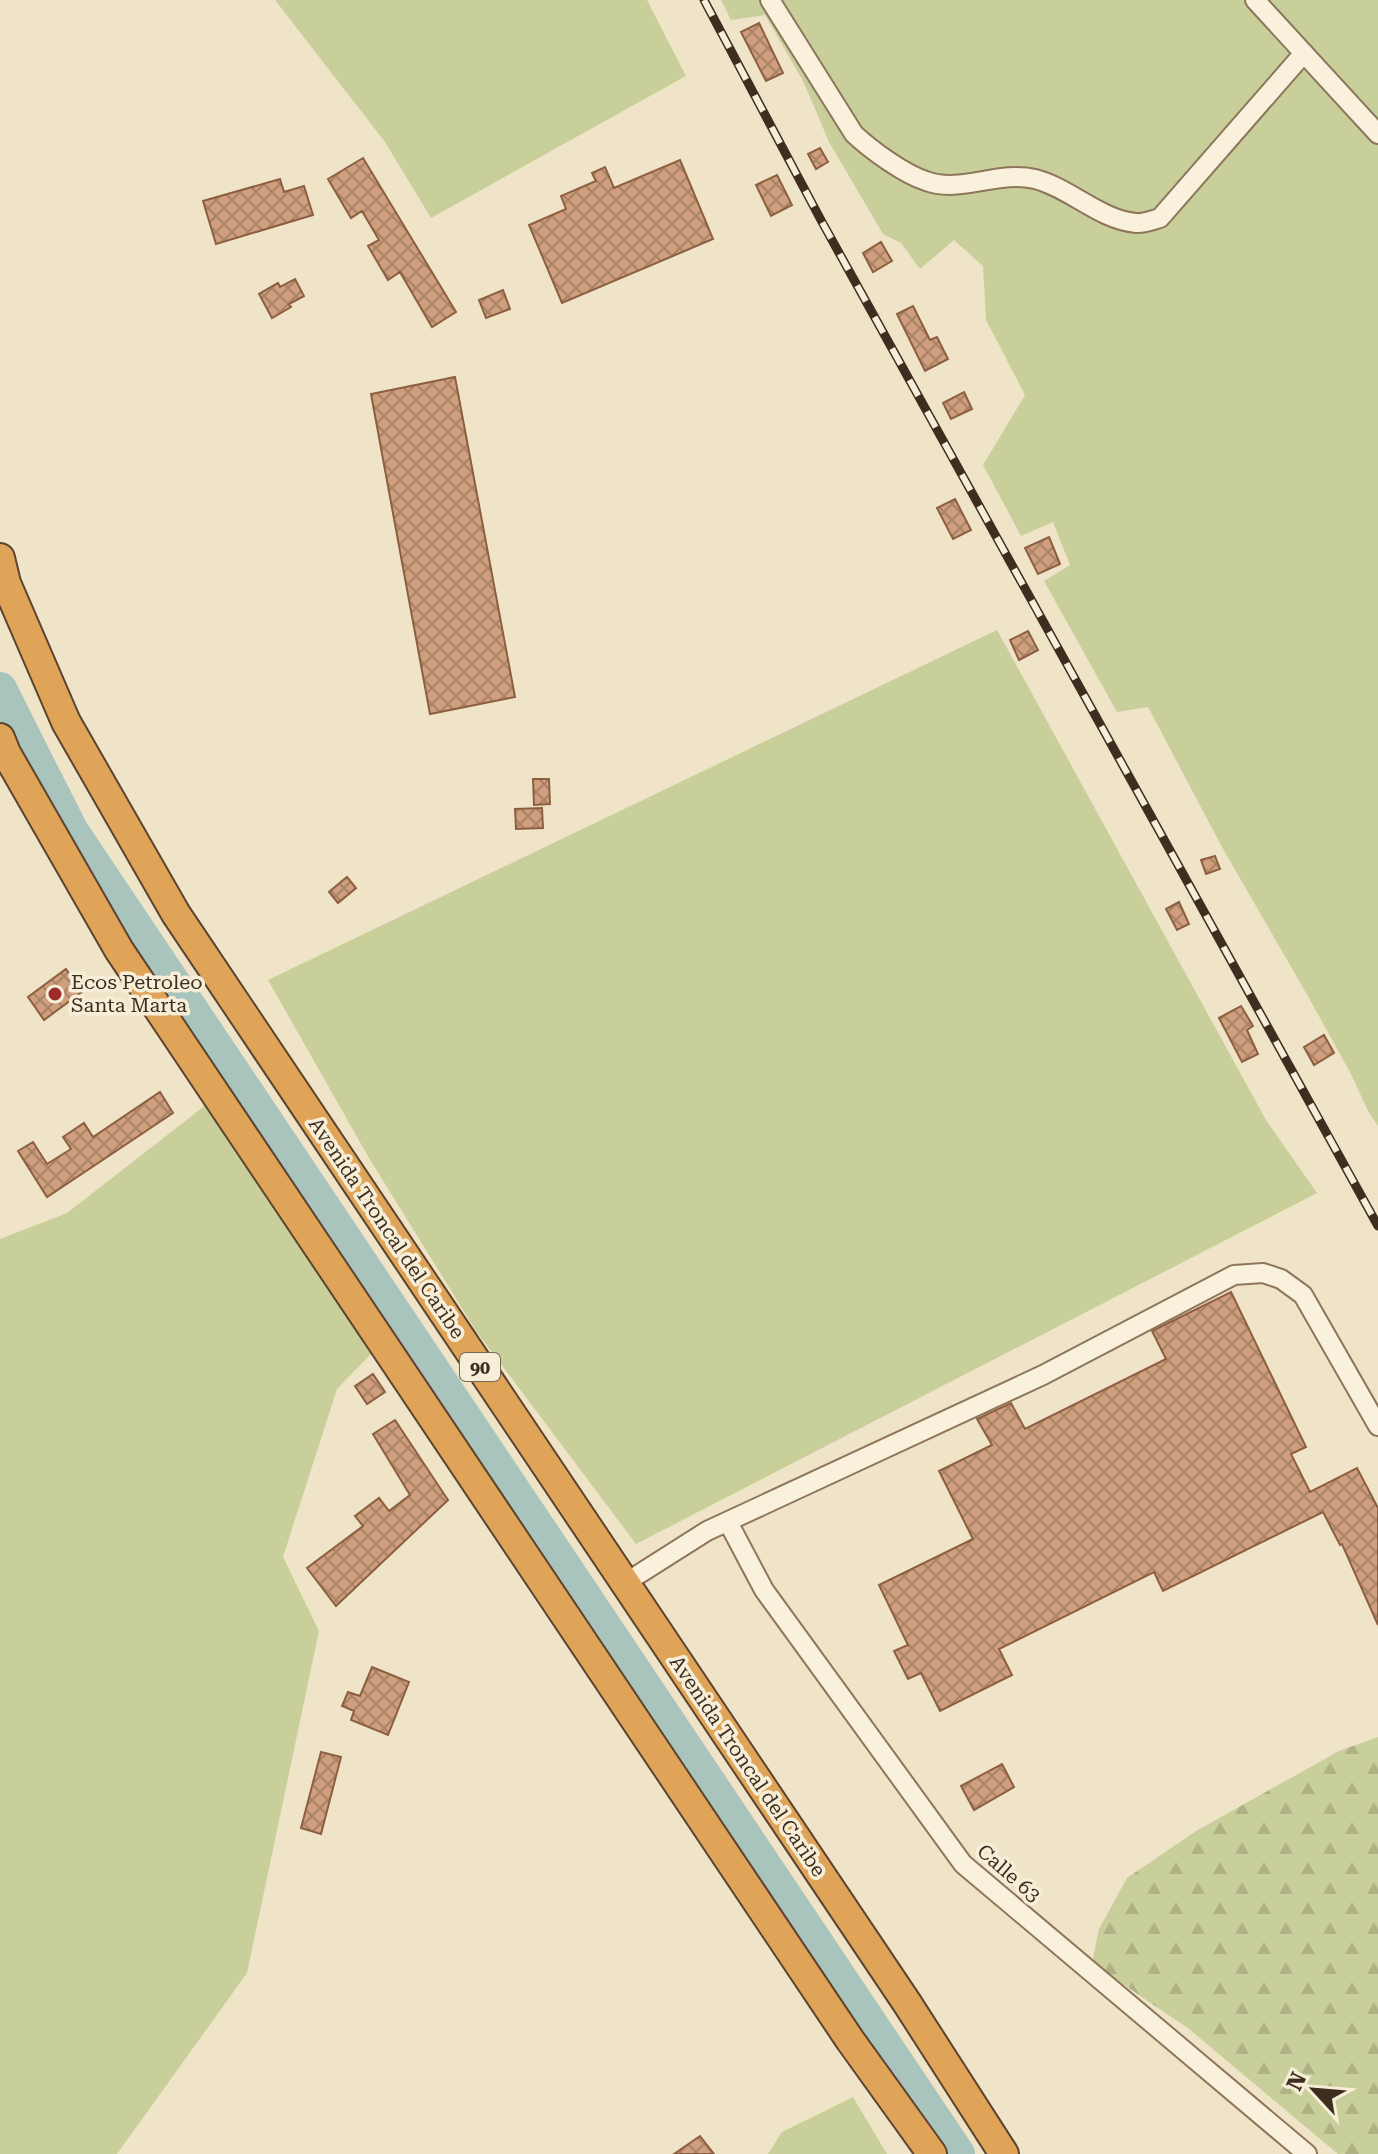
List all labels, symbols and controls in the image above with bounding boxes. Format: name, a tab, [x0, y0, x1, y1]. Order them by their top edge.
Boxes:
place label: Ecos Petroleo Santa Marta	[71, 970, 203, 1017]
marker: Ecos Petroleo Santa Marta	[46, 985, 64, 1003]
street label: Avenida Troncal del Caribe	[304, 1113, 470, 1343]
road number: 90	[460, 1353, 500, 1381]
street label: Avenida Troncal del Caribe	[665, 1651, 831, 1881]
street label: Calle 63	[972, 1839, 1046, 1907]
north arrow	[1274, 2050, 1354, 2130]
text: N	[1282, 2068, 1311, 2095]

